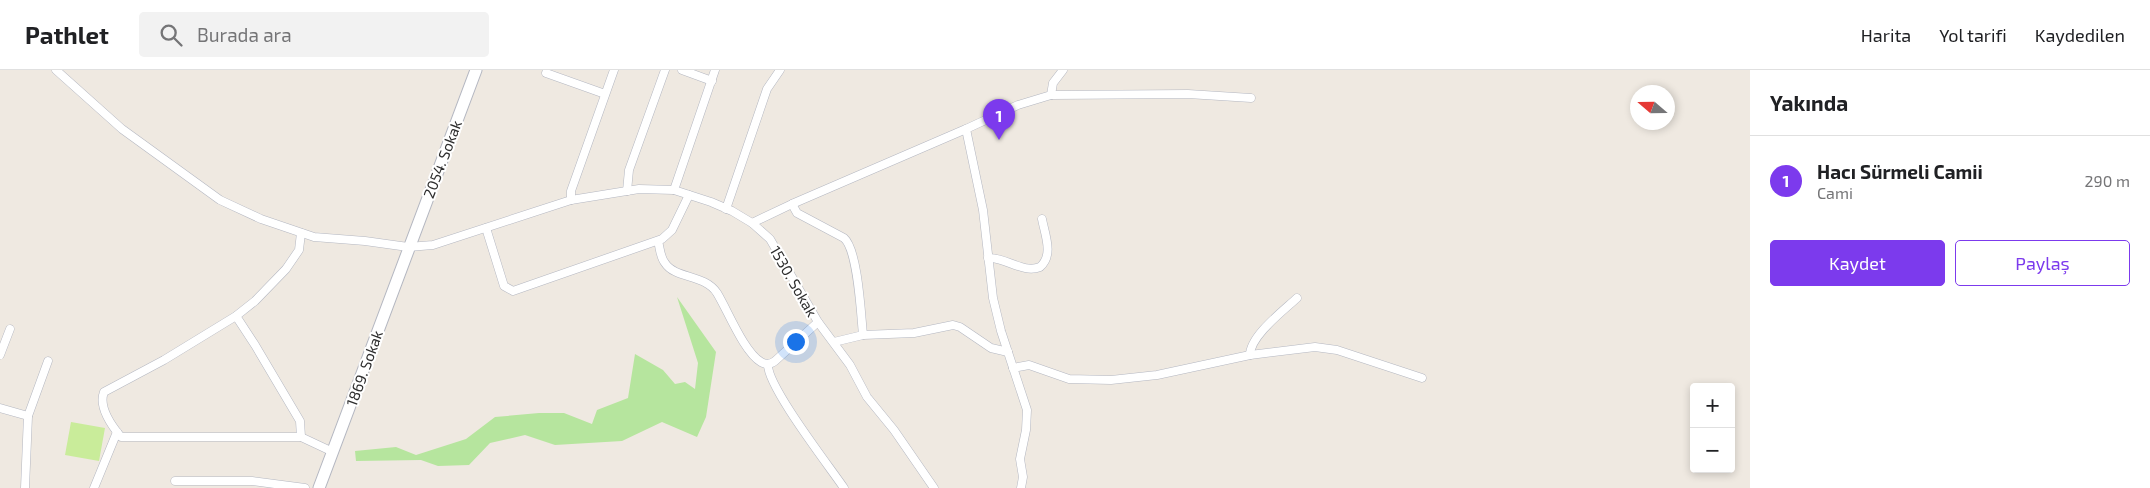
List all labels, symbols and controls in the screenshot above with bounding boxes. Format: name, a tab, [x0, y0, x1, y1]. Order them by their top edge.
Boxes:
search box	[139, 12, 489, 57]
text: Pathlet	[25, 20, 109, 49]
icon: search	[157, 21, 185, 49]
text: Burada ara	[197, 23, 292, 46]
text: Harita	[1861, 24, 1911, 46]
text: Yol tarifi	[1939, 24, 2007, 46]
text: Kaydedilen	[2035, 24, 2125, 46]
north arrow	[1630, 85, 1675, 130]
text: Yakında	[1770, 90, 1848, 115]
pin: 1	[983, 99, 1015, 140]
street label: 2054. Sokak	[419, 117, 465, 200]
text: Hacı Sürmeli Camii	[1817, 160, 1983, 183]
text: 1	[1783, 171, 1789, 190]
text: 290 m	[2085, 171, 2130, 190]
text: Cami	[1817, 183, 1853, 202]
button: Kaydet	[1770, 240, 1945, 286]
button: Paylaş	[1955, 240, 2130, 286]
street label: 1530. Sokak	[767, 242, 822, 320]
street label: 1869. Sokak	[342, 327, 386, 408]
your location	[783, 329, 809, 355]
map controls	[1690, 383, 1735, 473]
button: +	[1690, 383, 1735, 428]
button: −	[1690, 428, 1735, 473]

